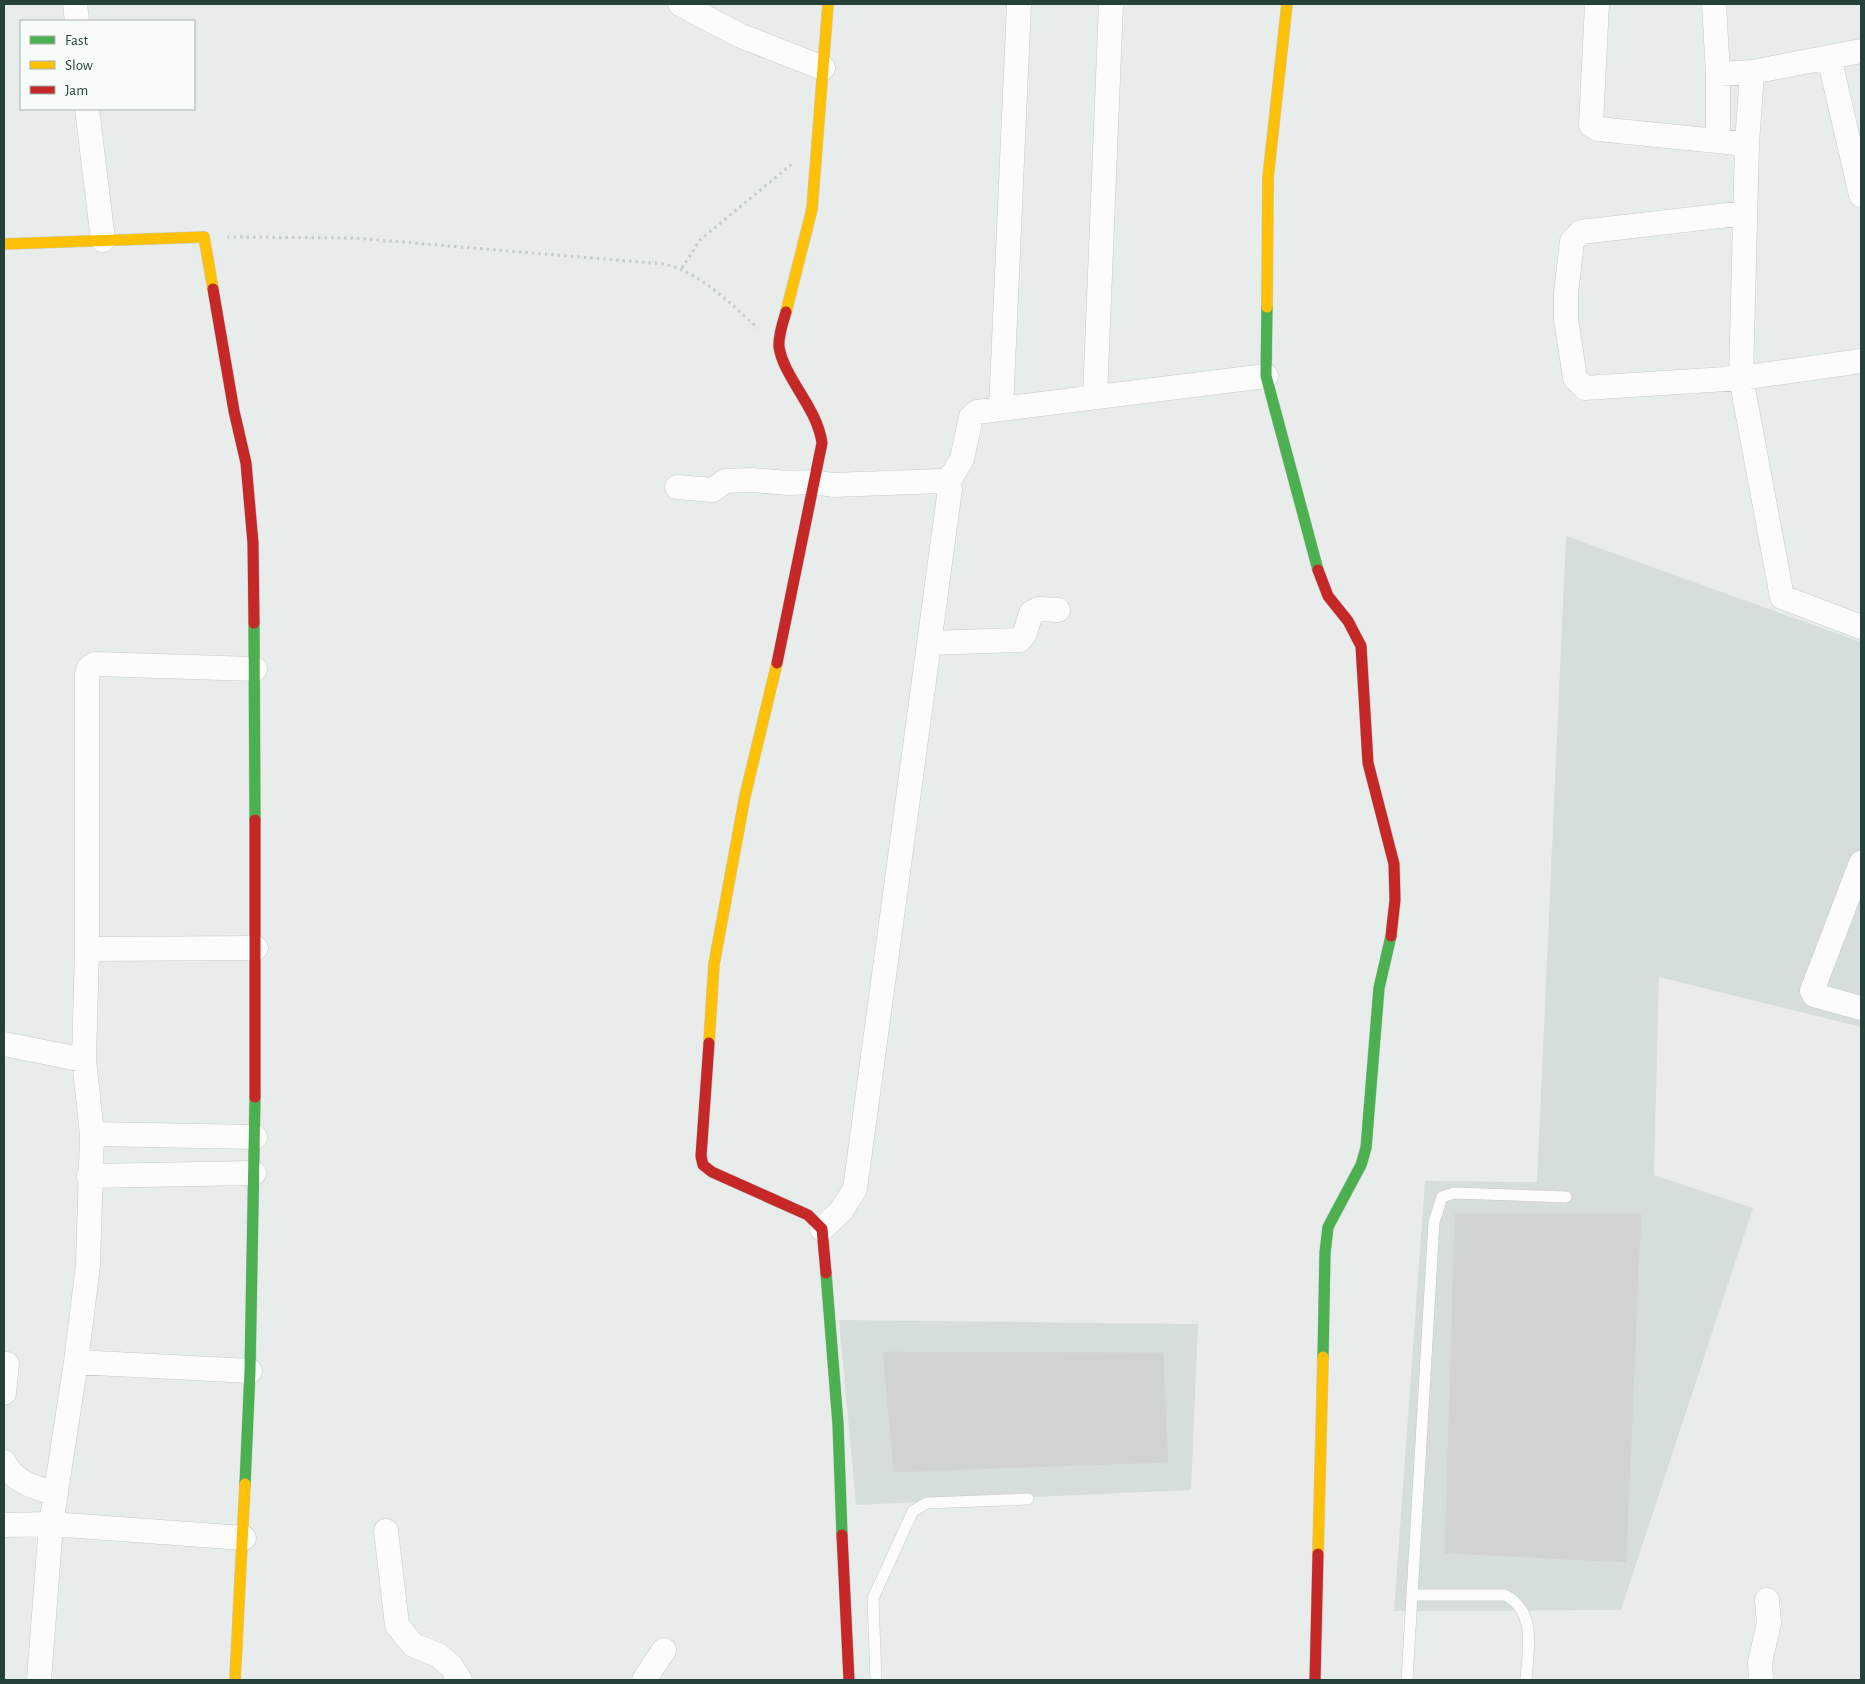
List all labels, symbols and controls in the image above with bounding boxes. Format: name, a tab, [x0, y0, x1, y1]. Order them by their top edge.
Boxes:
legend	[20, 20, 195, 110]
text: Fast	[65, 33, 89, 48]
text: Slow	[65, 58, 93, 73]
text: Jam	[65, 83, 88, 98]

